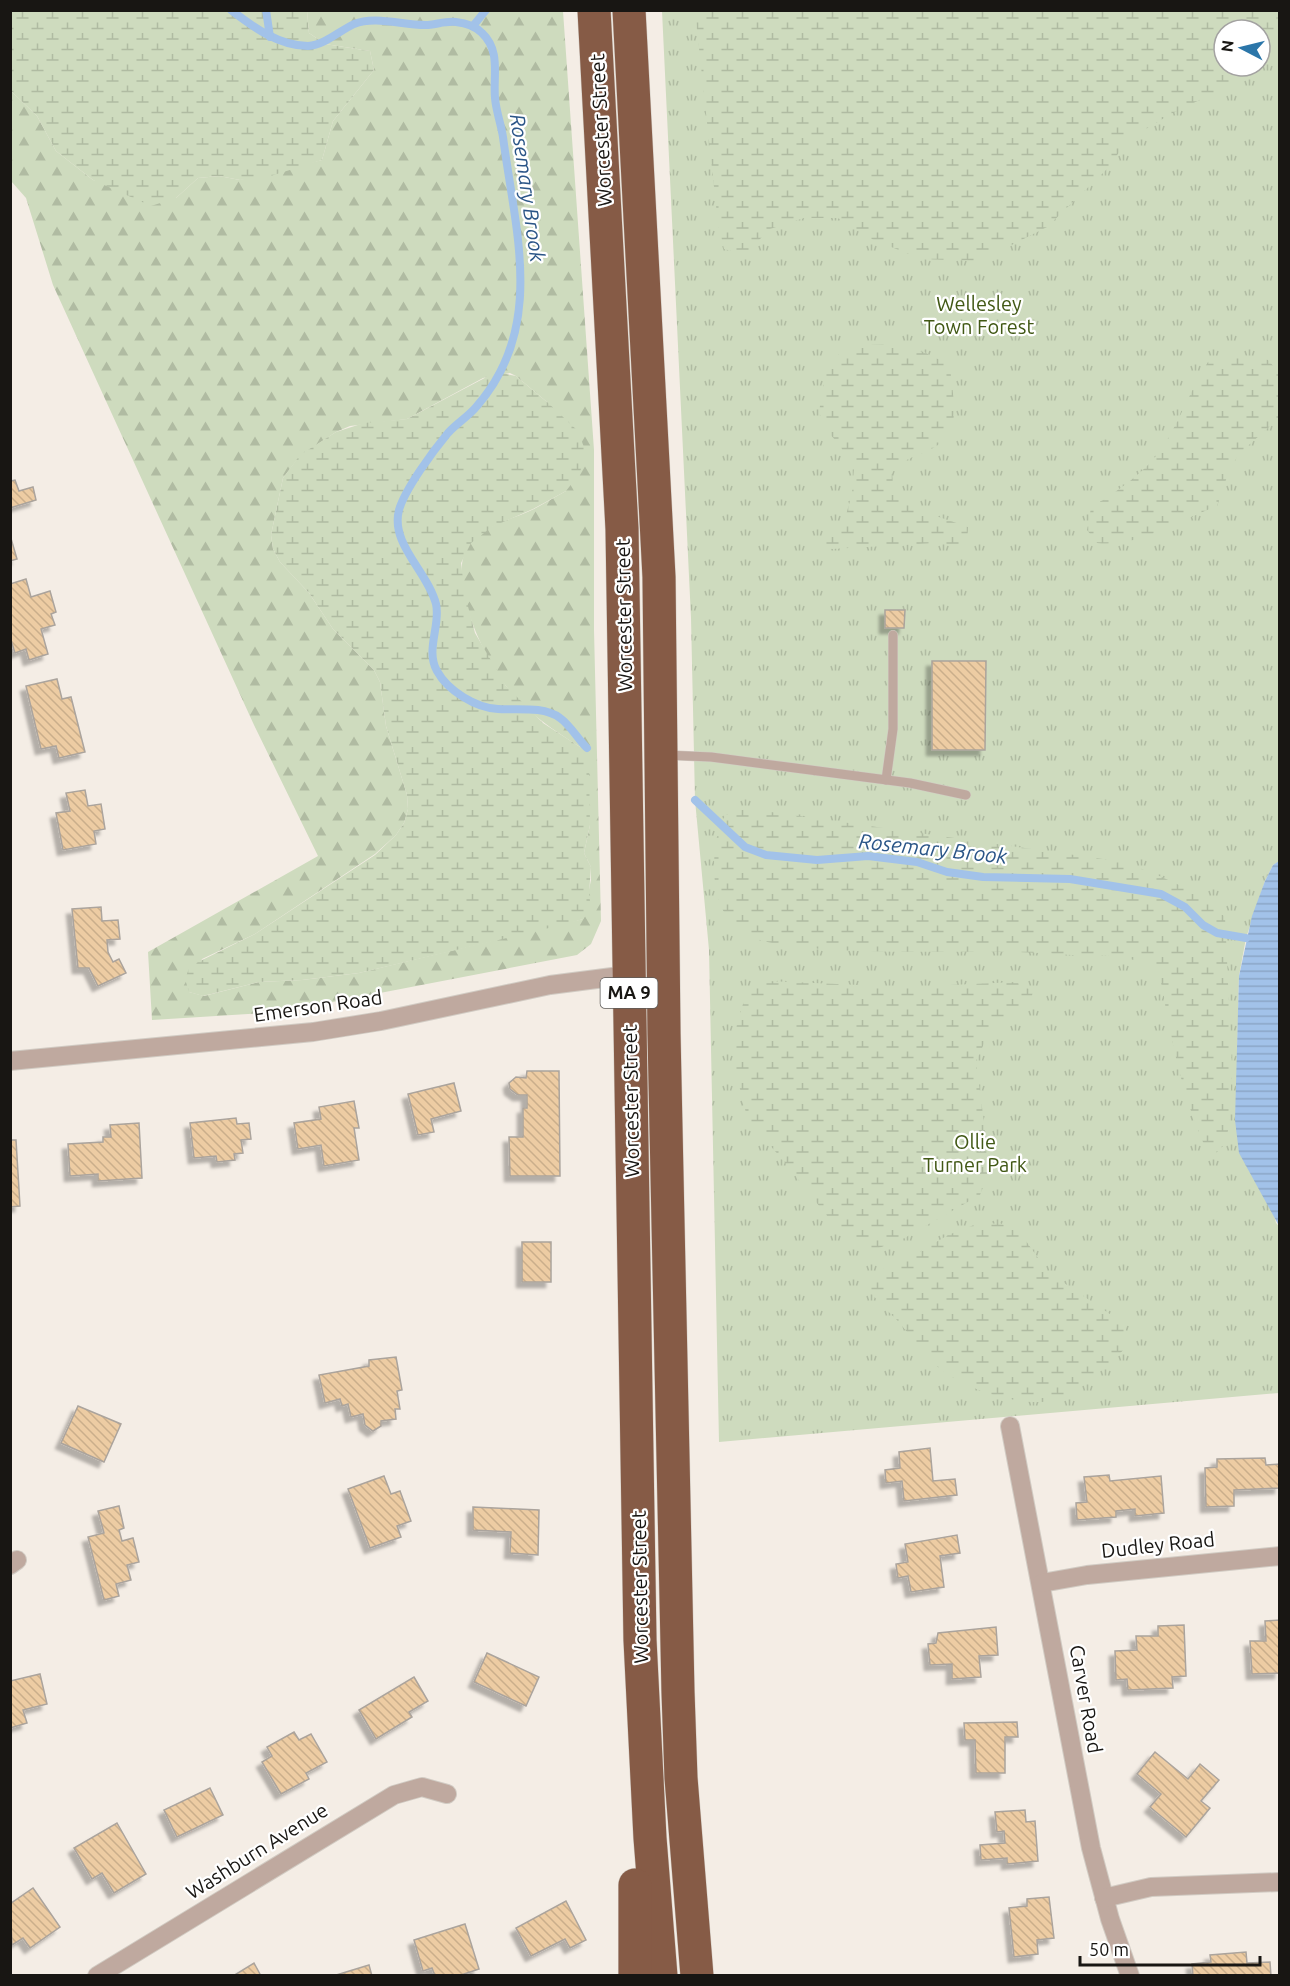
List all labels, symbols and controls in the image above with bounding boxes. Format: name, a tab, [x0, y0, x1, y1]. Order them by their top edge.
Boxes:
north arrow	[1212, 18, 1272, 78]
text: N	[1217, 39, 1237, 53]
street label: Worcester Street	[585, 53, 616, 207]
water label: Rosemary Brook	[506, 112, 550, 264]
park label: Wellesley Town Forest	[924, 292, 1034, 338]
street label: Worcester Street	[611, 538, 636, 692]
water label: Rosemary Brook	[858, 828, 1009, 868]
road number: MA 9	[600, 978, 658, 1008]
street label: Emerson Road	[252, 985, 384, 1026]
street label: Worcester Street	[618, 1024, 643, 1178]
park label: Ollie Turner Park	[923, 1130, 1027, 1176]
street label: Worcester Street	[627, 1510, 652, 1664]
street label: Dudley Road	[1100, 1527, 1216, 1562]
street label: Carver Road	[1066, 1643, 1107, 1755]
street label: Washburn Avenue	[182, 1798, 332, 1903]
scale bar	[1080, 1929, 1260, 1967]
text: 50 m	[1089, 1939, 1129, 1959]

